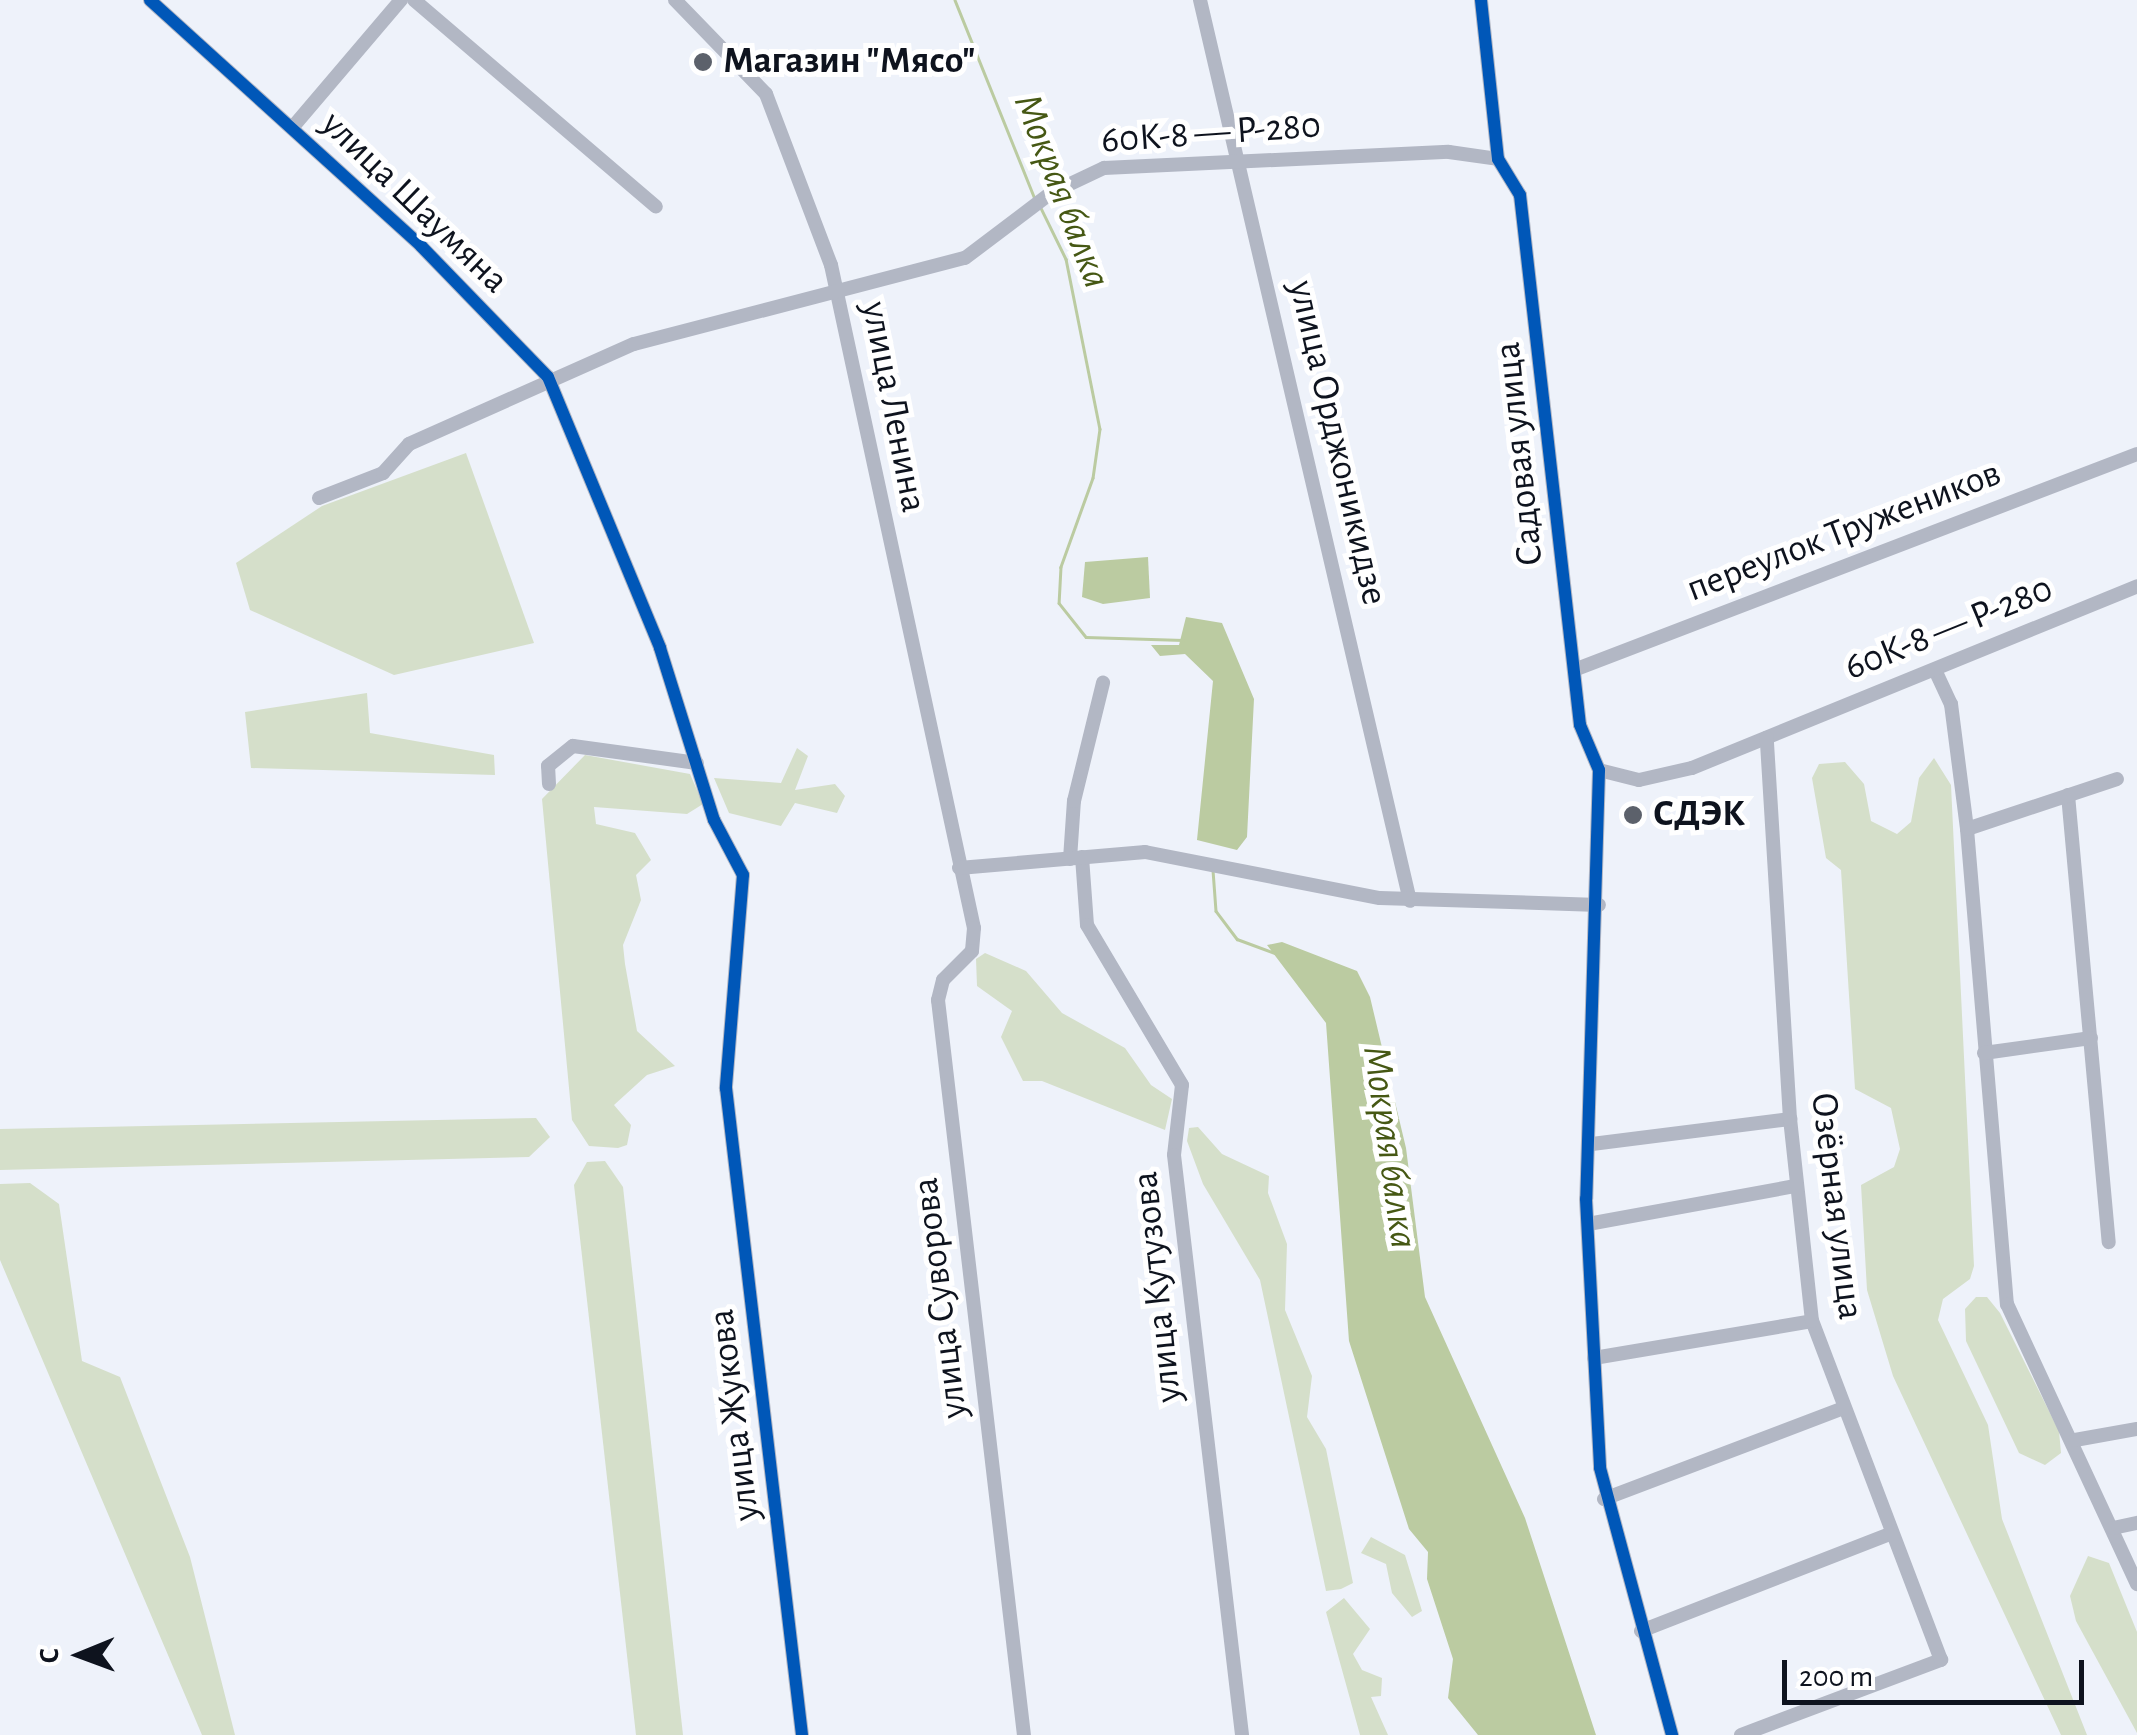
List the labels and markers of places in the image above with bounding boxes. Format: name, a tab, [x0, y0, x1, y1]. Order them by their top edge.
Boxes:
place label: Магазин "Мясо"	[723, 39, 976, 85]
marker: Магазин "Мясо"	[692, 51, 714, 73]
place label: СДЭК	[1653, 792, 1745, 838]
marker: СДЭК	[1622, 804, 1644, 826]

